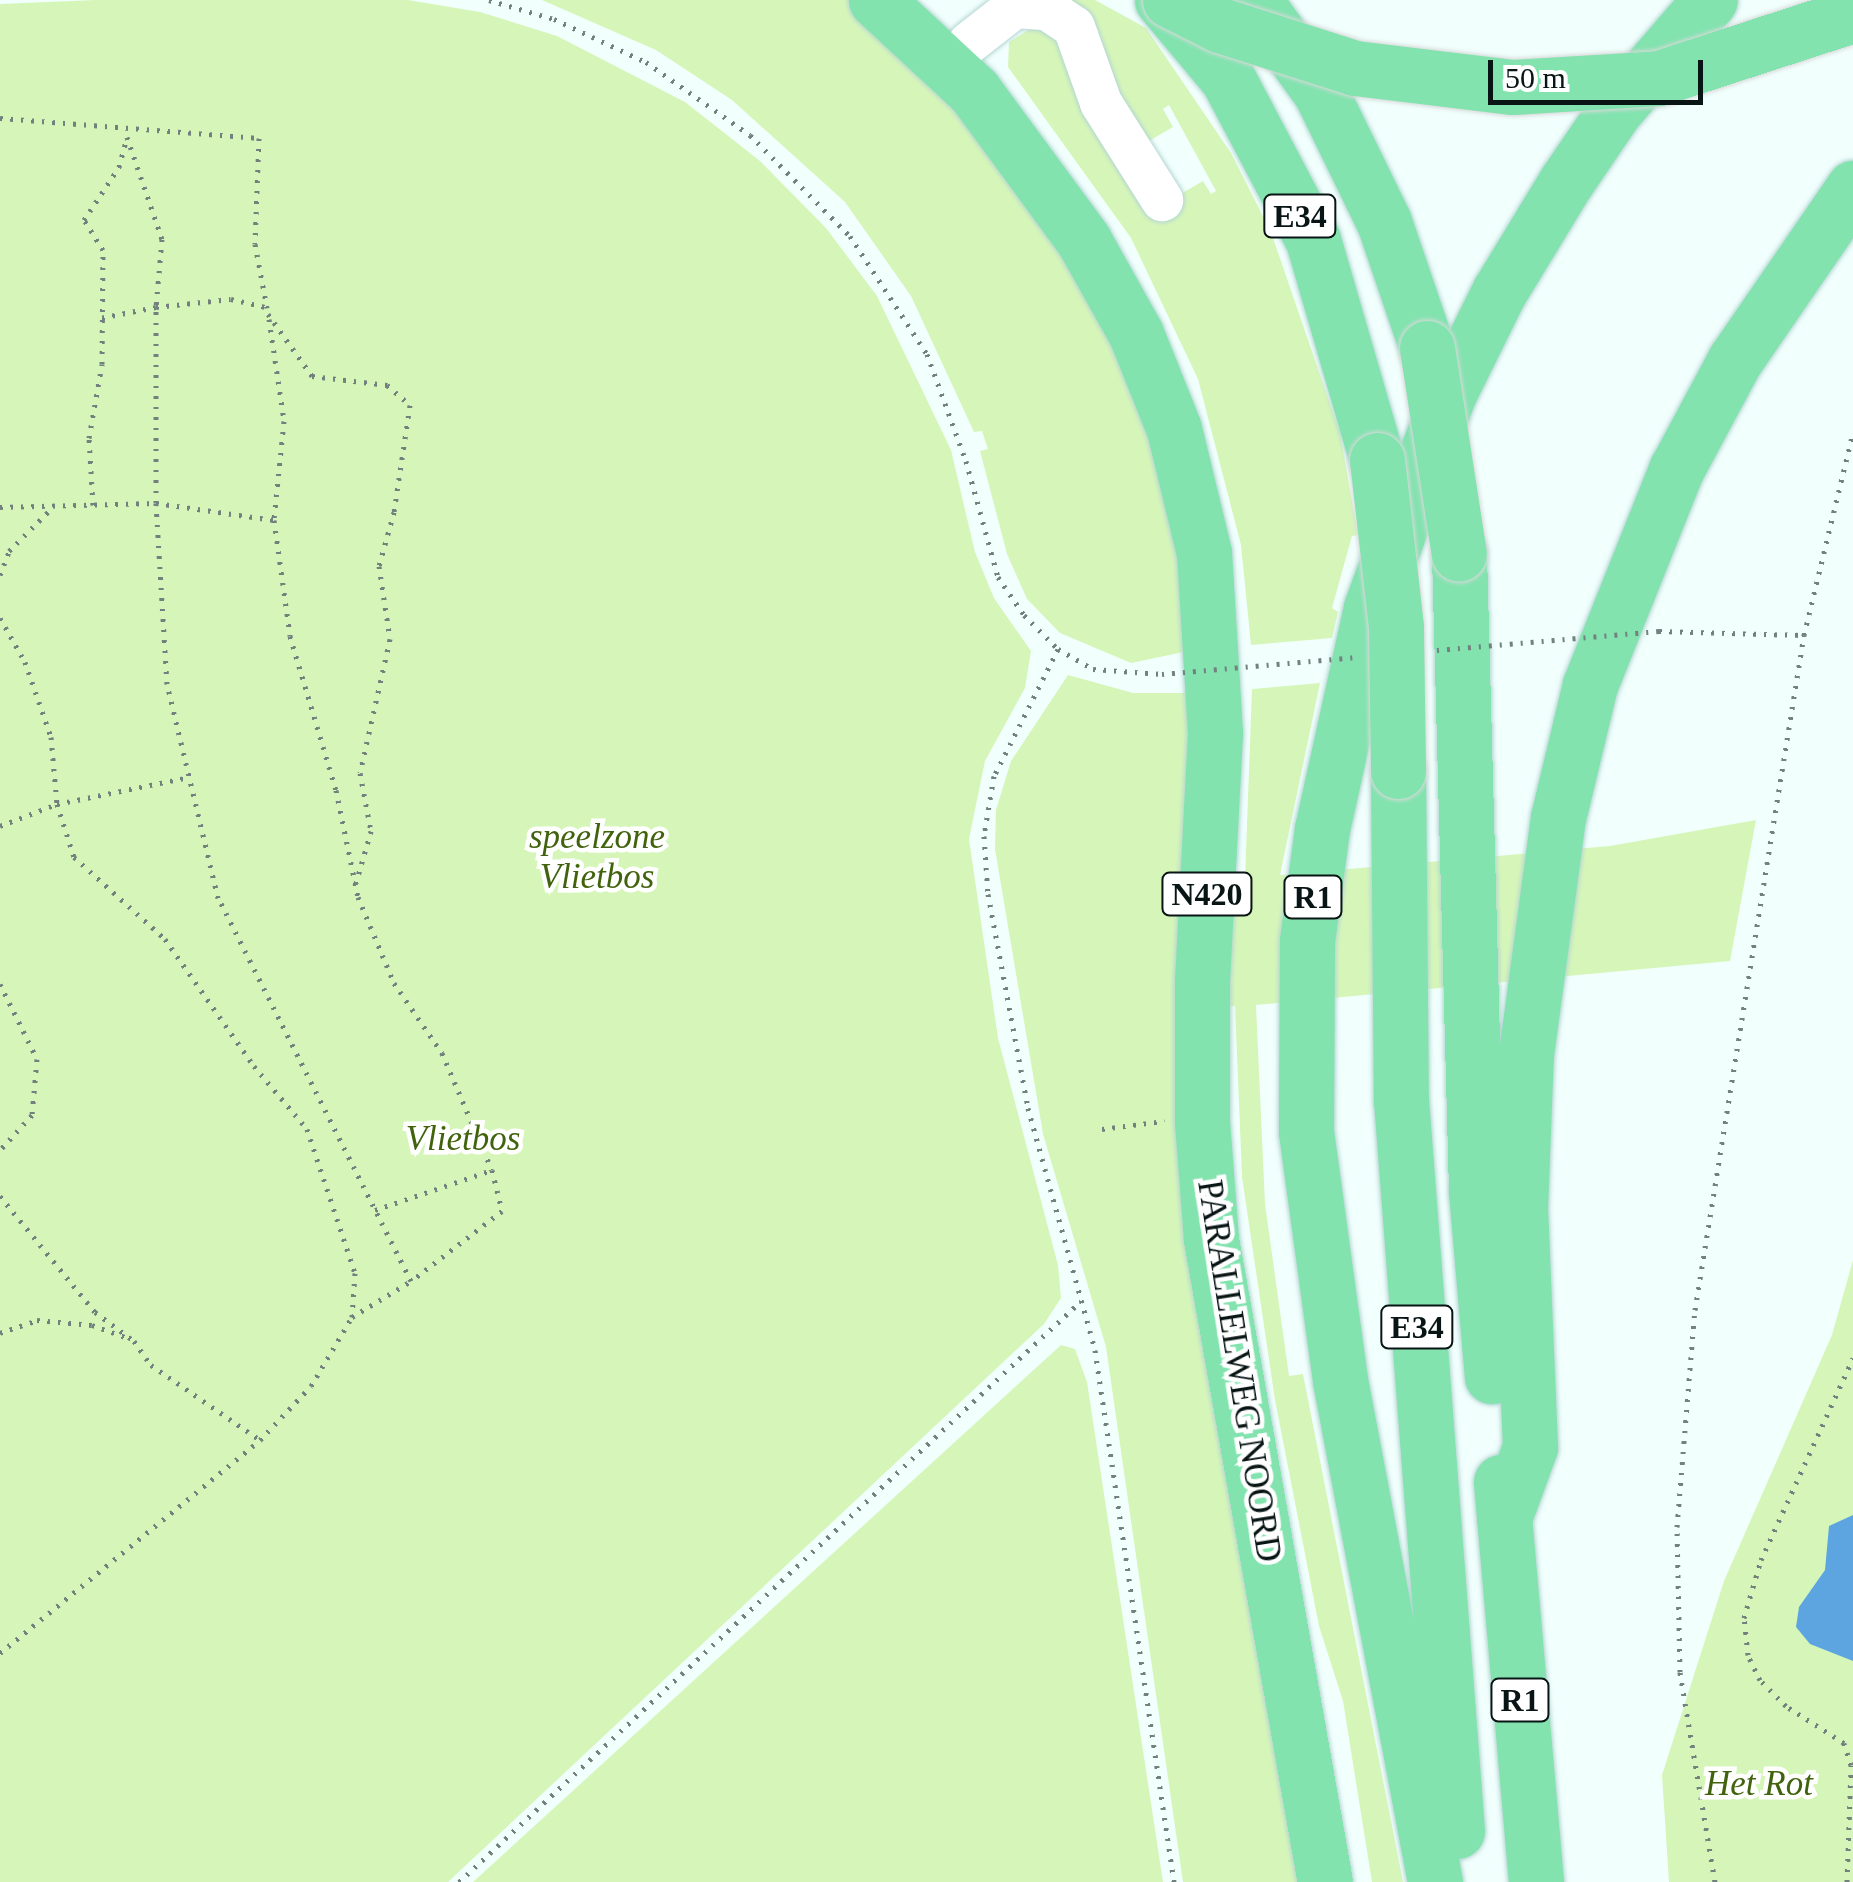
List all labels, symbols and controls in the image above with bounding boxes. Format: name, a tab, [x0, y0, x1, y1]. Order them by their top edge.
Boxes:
scale bar	[1493, 40, 1708, 102]
text: 50 m	[1505, 61, 1566, 94]
road number: E34	[1262, 189, 1338, 243]
park label: speelzone Vlietbos	[529, 816, 665, 898]
road number: N420	[1160, 867, 1254, 921]
road number: R1	[1283, 870, 1343, 924]
park label: Vlietbos	[406, 1118, 520, 1160]
street label: PARALLELWEG NOORD	[1188, 1177, 1290, 1565]
road number: E34	[1380, 1300, 1454, 1354]
road number: R1	[1490, 1673, 1550, 1727]
park label: Het Rot	[1705, 1763, 1813, 1805]

